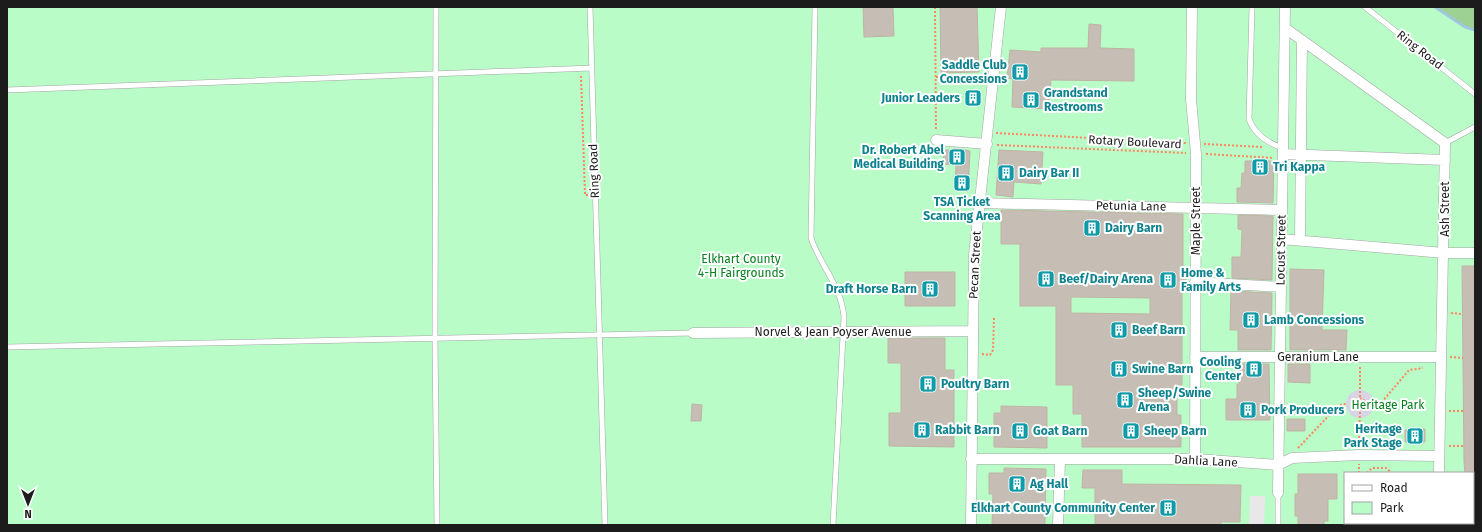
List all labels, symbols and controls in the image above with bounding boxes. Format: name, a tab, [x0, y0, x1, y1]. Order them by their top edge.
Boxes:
street label: Ring Road	[1394, 28, 1446, 72]
place label: Saddle Club Concessions	[940, 58, 1007, 86]
building icon: Saddle Club Concessions	[1010, 62, 1030, 82]
place label: Grandstand Restrooms	[1044, 86, 1108, 114]
building icon: Junior Leaders	[963, 88, 983, 108]
building icon: Grandstand Restrooms	[1021, 90, 1041, 110]
place label: Junior Leaders	[880, 91, 960, 105]
street label: Rotary Boulevard	[1088, 133, 1182, 151]
street label: Ring Road	[586, 143, 602, 199]
place label: Dr. Robert Abel Medical Building	[854, 143, 944, 171]
building icon: Dr. Robert Abel Medical Building	[947, 147, 967, 167]
building icon: Tri Kappa	[1250, 157, 1270, 177]
place label: Tri Kappa	[1273, 160, 1325, 174]
building icon: Dairy Bar II	[996, 163, 1016, 183]
place label: Dairy Bar II	[1019, 166, 1079, 180]
building icon: TSA Ticket Scanning Area	[952, 173, 972, 193]
street label: Ash Street	[1438, 181, 1452, 237]
street label: Maple Street	[1189, 186, 1203, 255]
place label: TSA Ticket Scanning Area	[923, 195, 1001, 223]
street label: Petunia Lane	[1096, 198, 1166, 214]
street label: Locust Street	[1273, 214, 1289, 286]
building icon: Dairy Barn	[1082, 218, 1102, 238]
place label: Dairy Barn	[1105, 221, 1162, 235]
street label: Pecan Street	[966, 230, 984, 299]
park label: Elkhart County 4-H Fairgrounds	[698, 252, 785, 280]
place label: Home & Family Arts	[1181, 266, 1241, 294]
building icon: Beef/Dairy Arena	[1036, 269, 1056, 289]
building icon: Home & Family Arts	[1158, 270, 1178, 290]
place label: Beef/Dairy Arena	[1059, 272, 1153, 286]
building icon: Draft Horse Barn	[920, 279, 940, 299]
place label: Draft Horse Barn	[826, 282, 917, 296]
building icon: Lamb Concessions	[1241, 310, 1261, 330]
place label: Lamb Concessions	[1264, 313, 1364, 327]
building icon: Beef Barn	[1109, 320, 1129, 340]
place label: Beef Barn	[1132, 323, 1186, 337]
street label: Norvel & Jean Poyser Avenue	[755, 325, 911, 339]
street label: Geranium Lane	[1277, 350, 1359, 364]
place label: Cooling Center	[1200, 355, 1241, 383]
building icon: Swine Barn	[1109, 359, 1129, 379]
building icon: Cooling Center	[1244, 359, 1264, 379]
place label: Swine Barn	[1132, 362, 1193, 376]
building icon: Poultry Barn	[918, 374, 938, 394]
place label: Poultry Barn	[941, 377, 1010, 391]
place label: Sheep/Swine Arena	[1137, 386, 1212, 414]
building icon: Sheep/Swine Arena	[1115, 390, 1135, 410]
park label: Heritage Park	[1352, 398, 1425, 412]
building icon: Pork Producers	[1238, 400, 1258, 420]
place label: Pork Producers	[1261, 403, 1344, 417]
building icon: Rabbit Barn	[912, 420, 932, 440]
building icon: Goat Barn	[1010, 421, 1030, 441]
building icon: Sheep Barn	[1121, 421, 1141, 441]
place label: Heritage Park Stage	[1344, 422, 1402, 450]
place label: Rabbit Barn	[935, 423, 1000, 437]
place label: Goat Barn	[1033, 424, 1087, 438]
place label: Sheep Barn	[1144, 424, 1207, 438]
building icon: Heritage Park Stage	[1405, 426, 1425, 446]
street label: Dahlia Lane	[1174, 452, 1238, 470]
legend	[1344, 472, 1474, 524]
building icon: Ag Hall	[1007, 474, 1027, 494]
place label: Ag Hall	[1029, 477, 1069, 491]
text: Road	[1380, 481, 1408, 495]
north arrow	[8, 484, 48, 524]
building icon: Elkhart County Community Center	[1158, 498, 1178, 518]
place label: Elkhart County Community Center	[971, 501, 1155, 515]
text: Park	[1380, 501, 1404, 515]
text: N	[24, 507, 32, 520]

